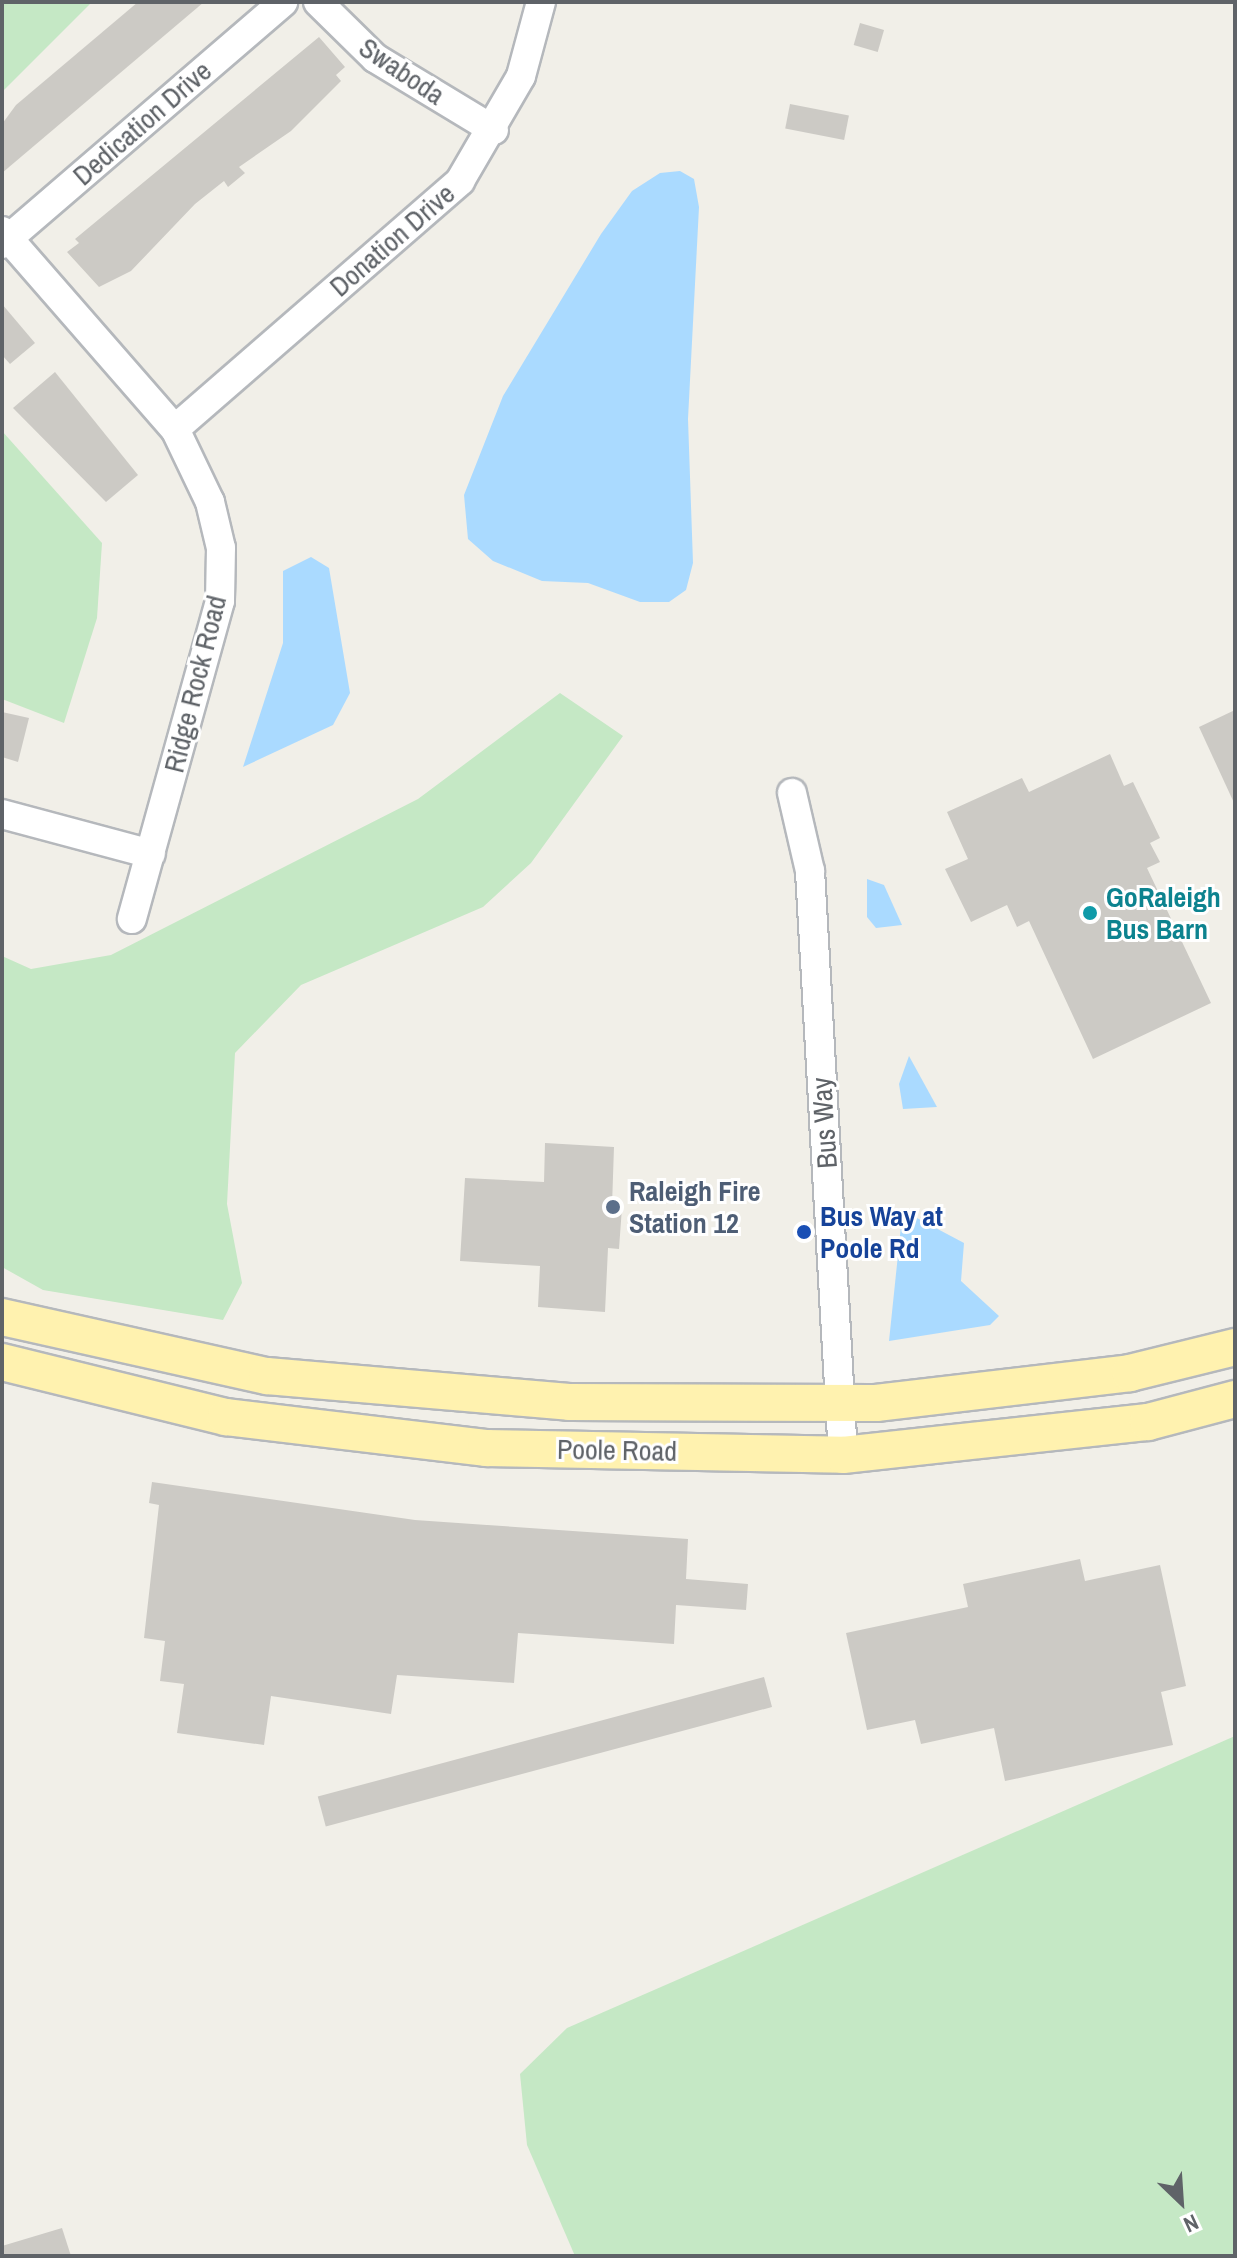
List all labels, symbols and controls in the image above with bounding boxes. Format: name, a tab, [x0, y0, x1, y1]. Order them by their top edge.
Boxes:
street label: Swaboda	[353, 30, 451, 112]
street label: Dedication Drive	[66, 54, 218, 192]
street label: Donation Drive	[323, 177, 461, 303]
street label: Ridge Rock Road	[157, 592, 233, 776]
place label: GoRaleigh Bus Barn	[1106, 880, 1221, 946]
marker: GoRaleigh Bus Barn	[1081, 904, 1099, 922]
street label: Bus Way	[804, 1076, 844, 1170]
place label: Raleigh Fire Station 12	[629, 1174, 760, 1240]
marker: Raleigh Fire Station 12	[604, 1198, 622, 1216]
place label: Bus Way at Poole Rd	[820, 1199, 943, 1265]
marker: Bus Way at Poole Rd	[795, 1223, 813, 1241]
street label: Poole Road	[557, 1432, 677, 1468]
north arrow	[1141, 2162, 1221, 2242]
text: N	[1179, 2207, 1203, 2240]

